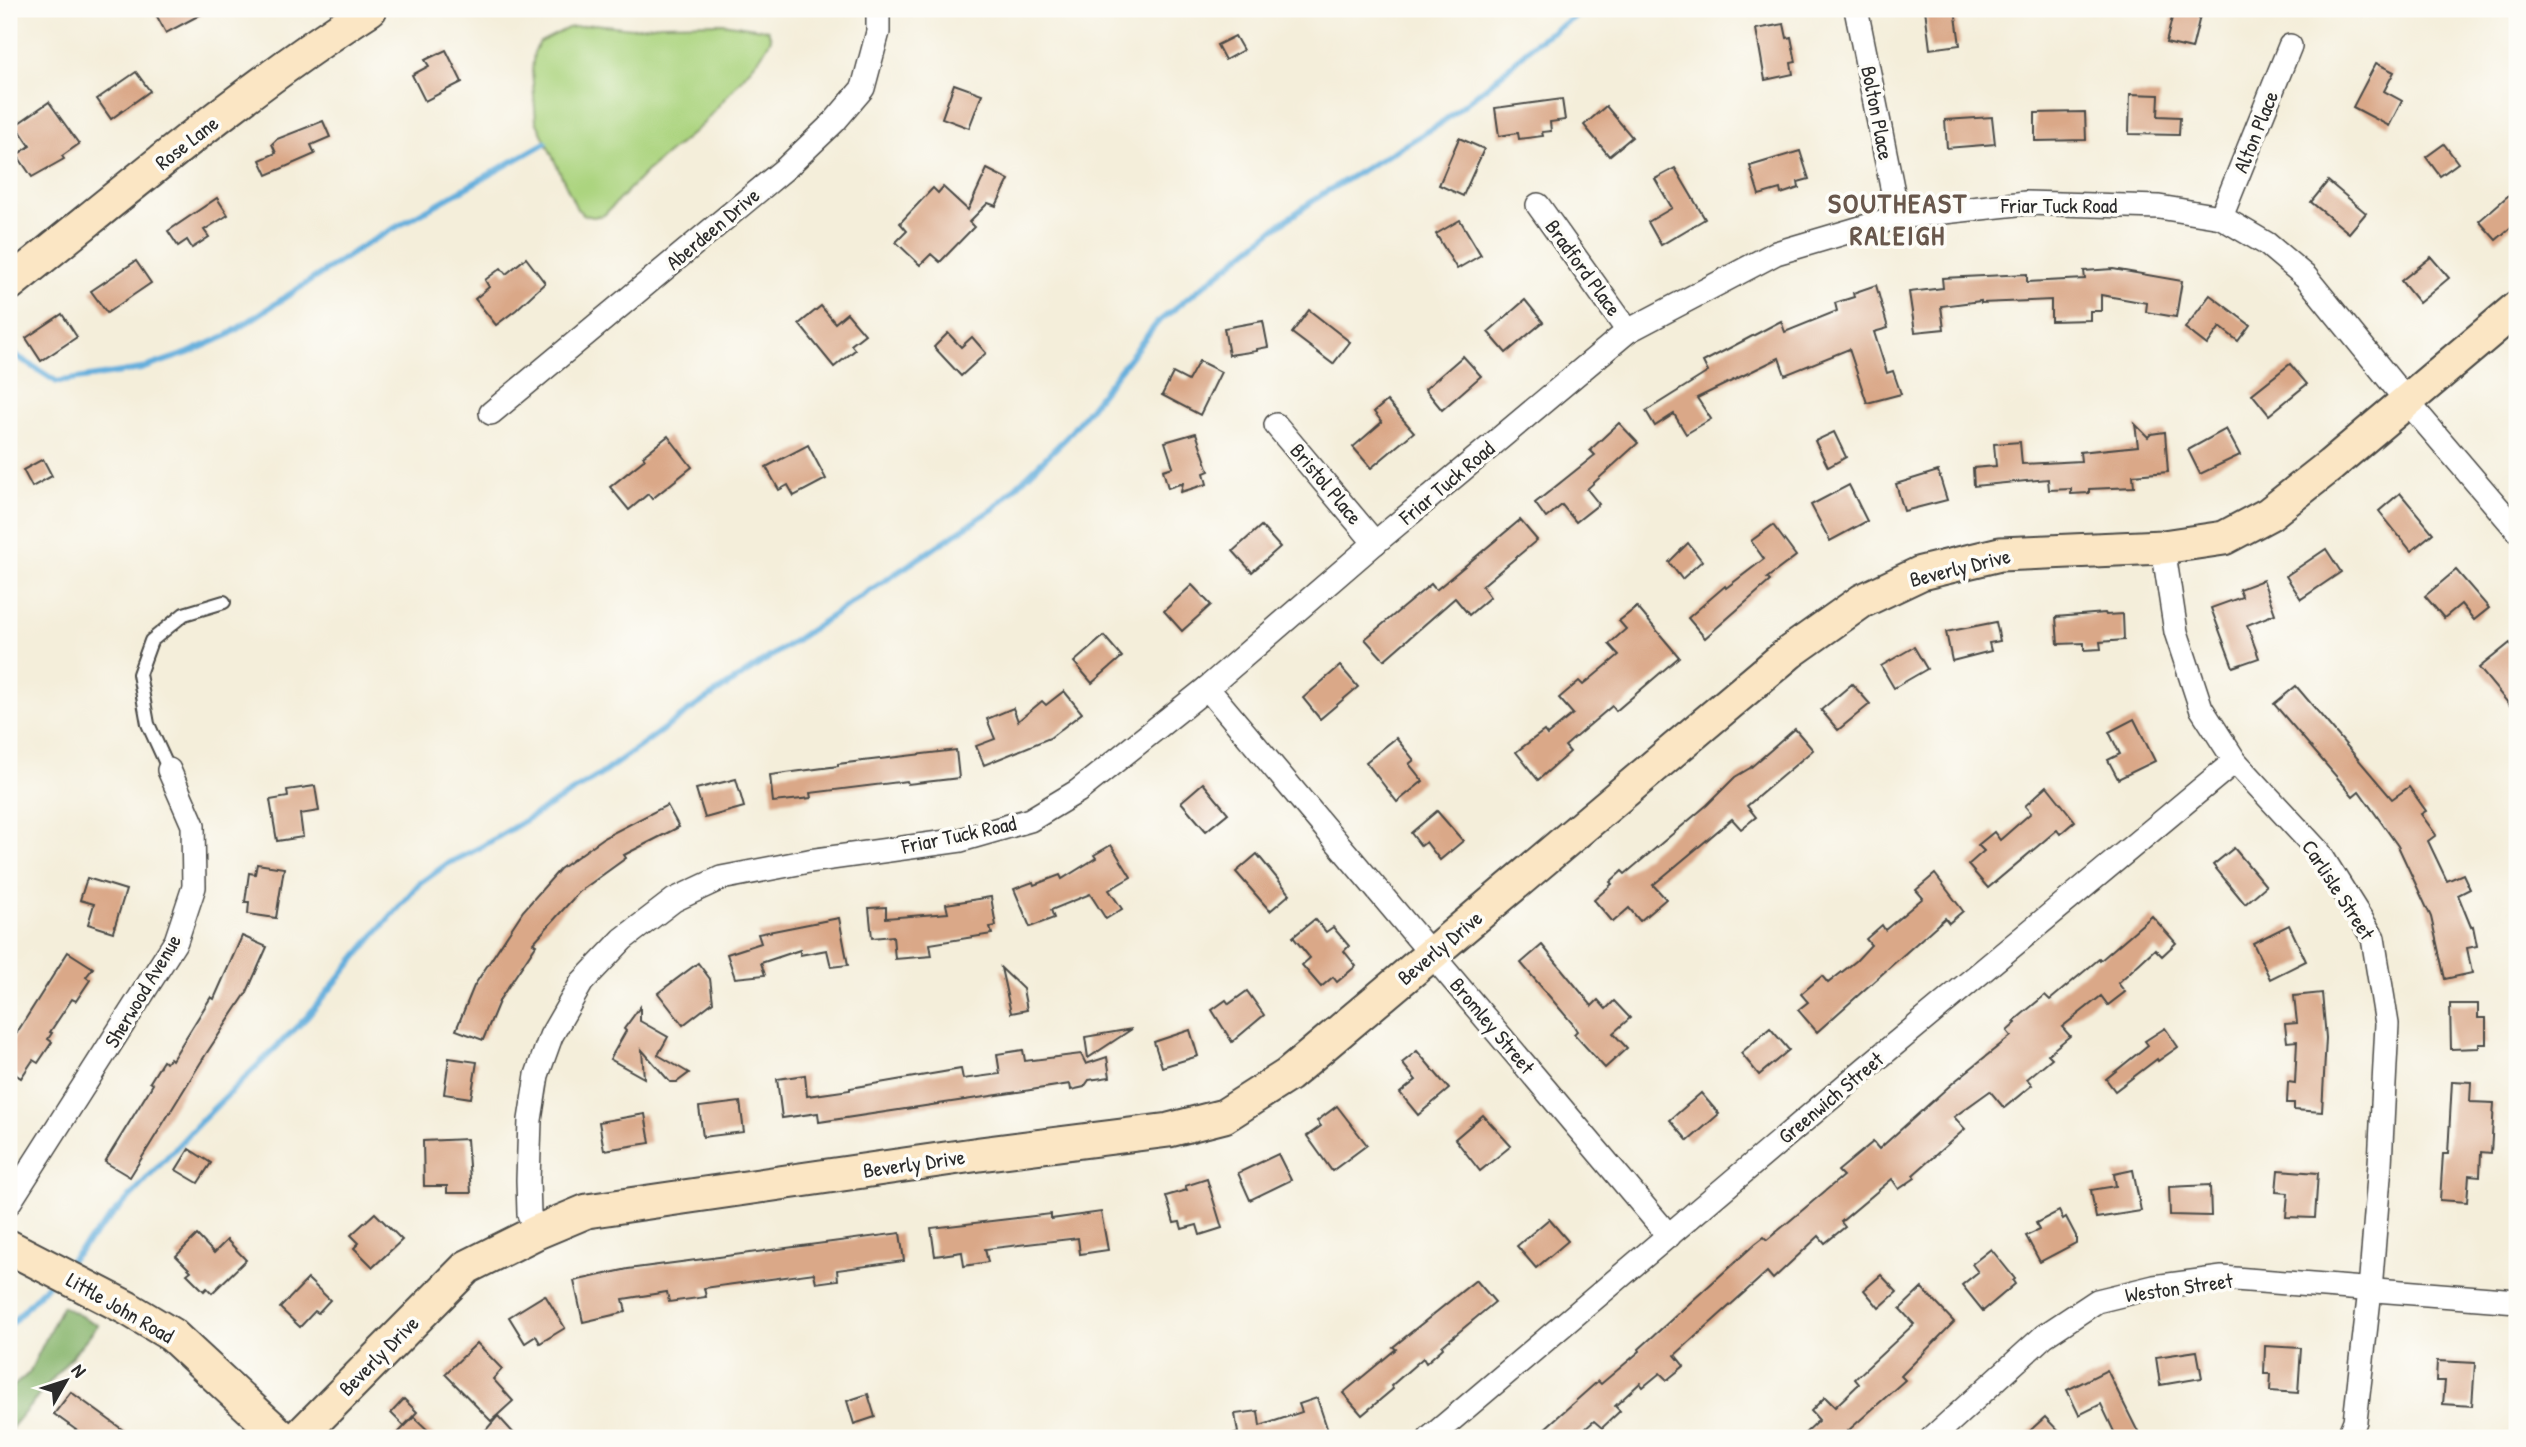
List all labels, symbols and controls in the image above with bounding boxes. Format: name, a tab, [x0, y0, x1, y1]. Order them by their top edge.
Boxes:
street label: Bolton Place	[1854, 63, 1901, 162]
street label: Alton Place	[2226, 86, 2285, 177]
street label: Rose Lane	[149, 109, 224, 177]
street label: Aberdeen Drive	[660, 181, 766, 276]
district label: SOUTHEAST RALEIGH	[1828, 184, 1968, 254]
street label: Friar Tuck Road	[2000, 191, 2117, 220]
street label: Bradford Place	[1539, 214, 1628, 322]
street label: Friar Tuck Road	[1392, 434, 1500, 532]
street label: Bristol Place	[1284, 437, 1369, 531]
street label: Beverly Drive	[1907, 541, 2013, 594]
street label: Friar Tuck Road	[898, 808, 1019, 861]
street label: Carlisle Street	[2295, 834, 2382, 946]
street label: Beverly Drive	[1391, 904, 1488, 992]
street label: Sherwood Avenue	[97, 928, 188, 1053]
street label: Bromley Street	[1443, 971, 1542, 1081]
street label: Greenwich Street	[1772, 1044, 1890, 1150]
street label: Beverly Drive	[861, 1142, 967, 1185]
street label: Little John Road	[61, 1265, 179, 1350]
street label: Weston Street	[2123, 1266, 2235, 1309]
street label: Beverly Drive	[332, 1309, 425, 1402]
north arrow	[32, 1346, 102, 1416]
text: N	[66, 1358, 92, 1382]

